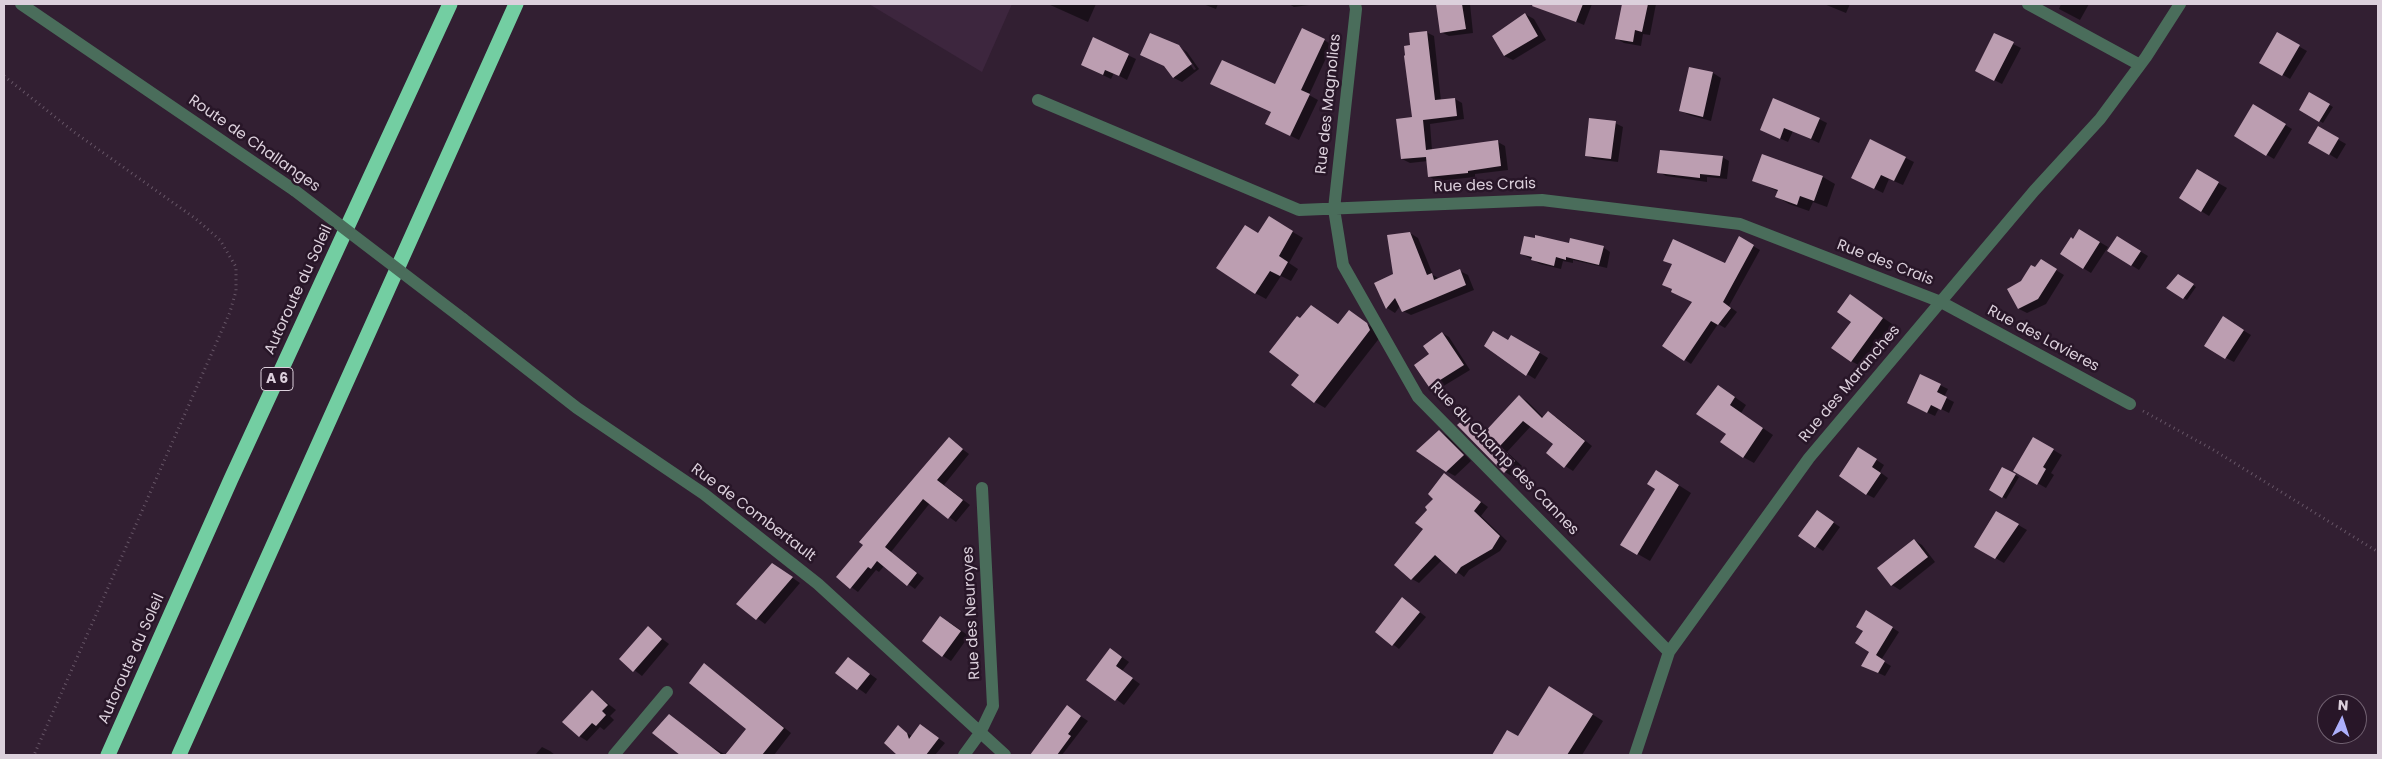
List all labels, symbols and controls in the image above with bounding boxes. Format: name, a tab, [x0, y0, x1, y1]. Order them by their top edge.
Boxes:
street label: Rue des Magnolias	[1313, 33, 1345, 175]
street label: Route de Challanges	[185, 92, 323, 196]
street label: Rue des Crais	[1434, 175, 1536, 197]
street label: Autoroute du Soleil	[261, 222, 337, 358]
street label: Rue des Crais	[1834, 236, 1936, 290]
street label: Rue des Lavieres	[1984, 302, 2102, 376]
street label: Rue des Maranches	[1796, 322, 1904, 446]
road number: A 6	[261, 368, 293, 390]
street label: Rue du Champ des Cannes	[1426, 379, 1582, 539]
street label: Rue de Combertault	[687, 460, 819, 566]
street label: Rue des Neuroyes	[960, 546, 984, 680]
street label: Autoroute du Soleil	[95, 591, 169, 727]
north arrow	[2317, 694, 2367, 744]
text: N	[2337, 695, 2349, 715]

